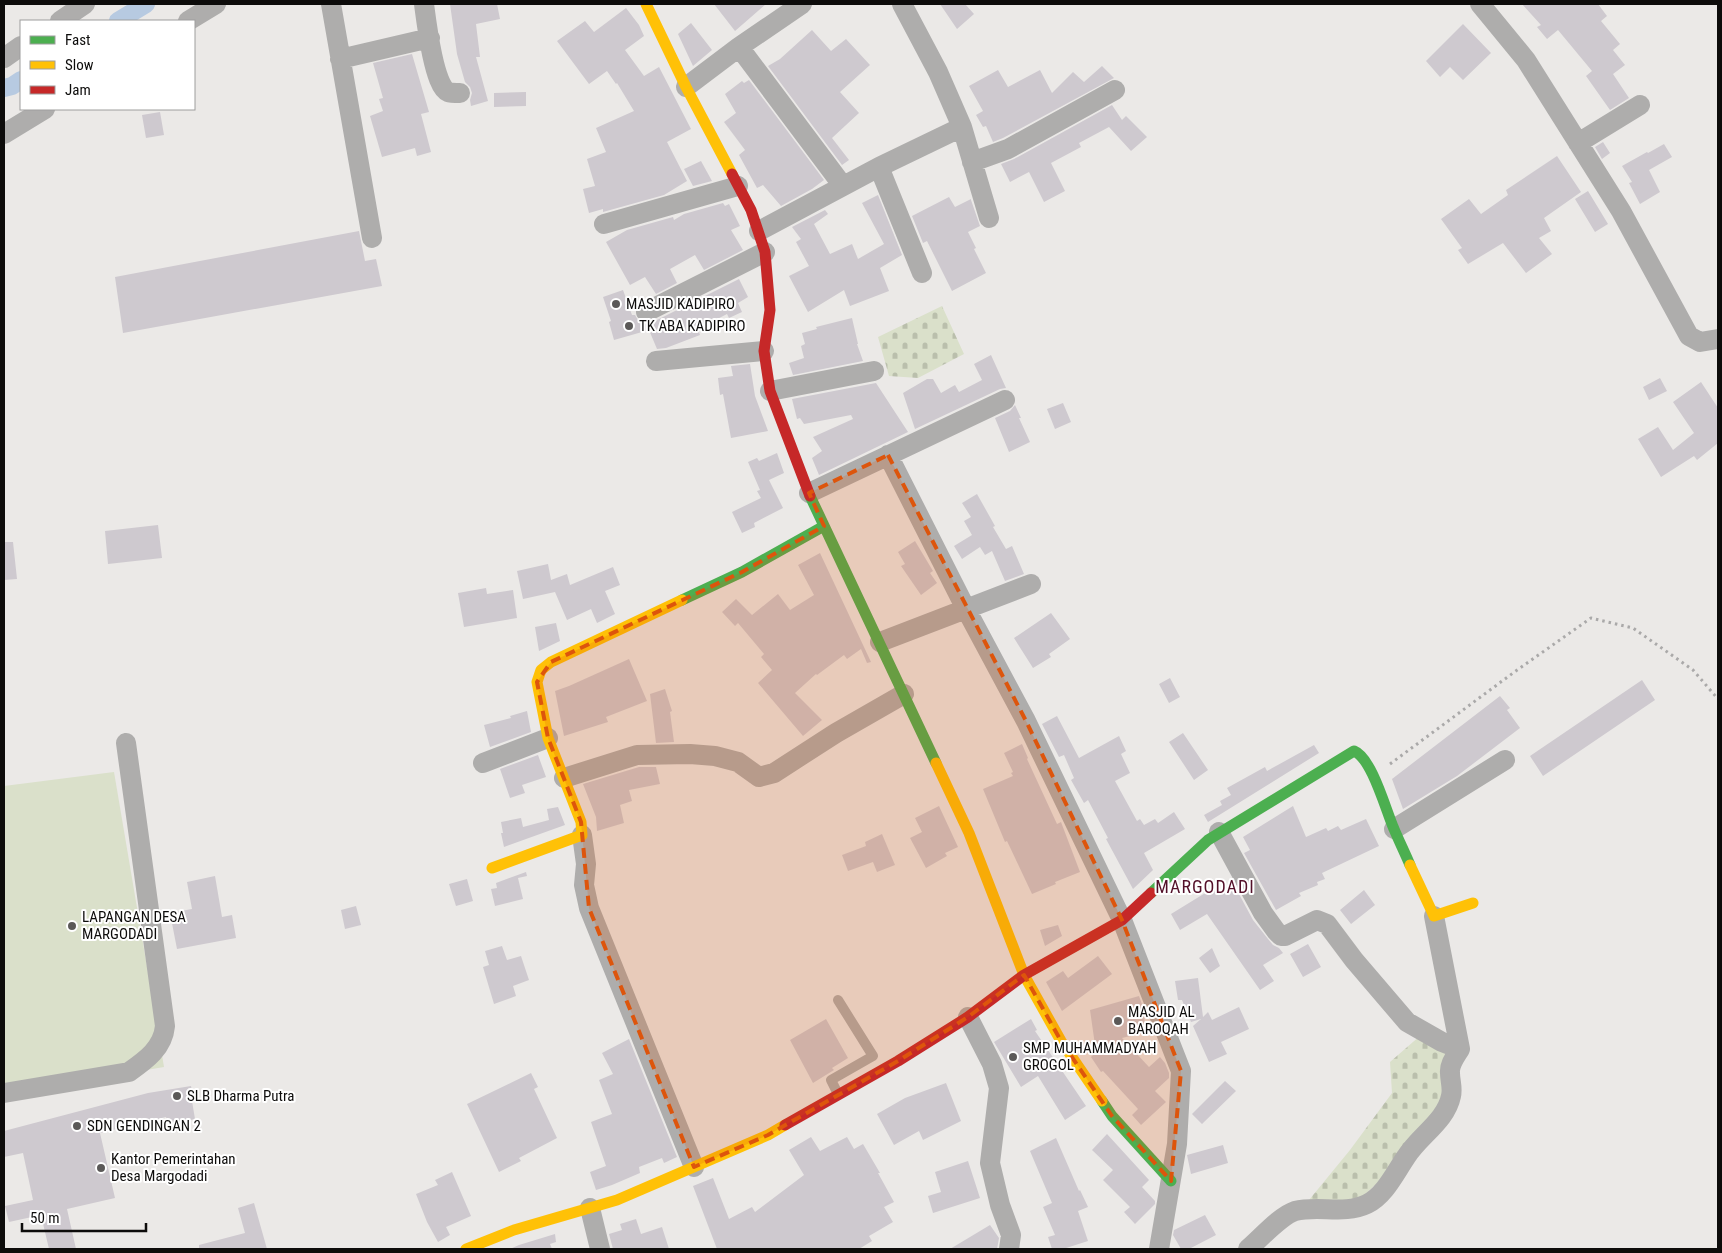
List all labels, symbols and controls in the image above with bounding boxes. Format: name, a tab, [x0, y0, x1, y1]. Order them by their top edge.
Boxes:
legend	[20, 20, 195, 110]
text: Fast	[65, 31, 90, 49]
text: Slow	[65, 56, 94, 74]
text: Jam	[65, 81, 91, 99]
place label: MASJID KADIPIRO	[626, 295, 735, 313]
marker: MASJID KADIPIRO	[610, 298, 622, 310]
place label: TK ABA KADIPIRO	[639, 317, 746, 335]
marker: TK ABA KADIPIRO	[623, 320, 635, 332]
district label: MARGODADI	[1155, 876, 1255, 897]
place label: LAPANGAN DESA MARGODADI	[82, 908, 186, 943]
marker: LAPANGAN DESA MARGODADI	[66, 920, 78, 932]
place label: MASJID AL BAROQAH	[1128, 1003, 1195, 1038]
marker: MASJID AL BAROQAH	[1112, 1015, 1124, 1027]
place label: SMP MUHAMMADYAH GROGOL	[1023, 1039, 1157, 1074]
marker: SMP MUHAMMADYAH GROGOL	[1007, 1051, 1019, 1063]
place label: SLB Dharma Putra	[187, 1087, 295, 1105]
marker: SLB Dharma Putra	[171, 1090, 183, 1102]
place label: SDN GENDINGAN 2	[87, 1117, 201, 1135]
marker: SDN GENDINGAN 2	[71, 1120, 83, 1132]
place label: Kantor Pemerintahan Desa Margodadi	[111, 1150, 236, 1185]
marker: Kantor Pemerintahan Desa Margodadi	[95, 1162, 107, 1174]
scale bar	[22, 1200, 146, 1232]
text: 50 m	[30, 1209, 60, 1227]

